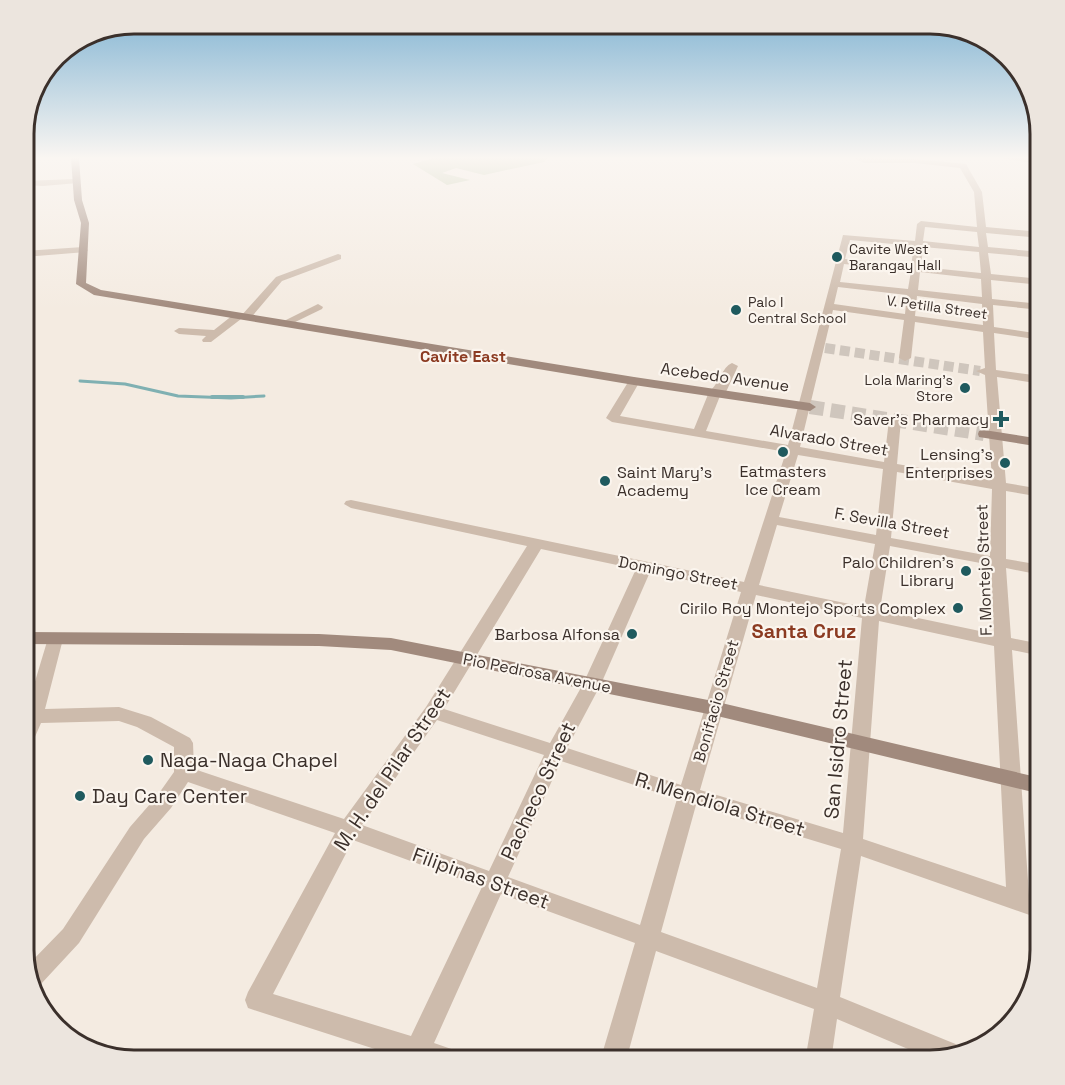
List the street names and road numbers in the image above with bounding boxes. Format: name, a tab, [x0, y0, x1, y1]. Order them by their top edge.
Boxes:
street label: V. Petilla Street	[885, 291, 989, 323]
street label: Acebedo Avenue	[659, 358, 791, 396]
street label: Alvarado Street	[768, 419, 890, 461]
street label: F. Sevilla Street	[833, 503, 951, 543]
street label: F. Montejo Street	[971, 504, 997, 636]
street label: Domingo Street	[617, 551, 739, 595]
street label: Bonifacio Street	[688, 637, 744, 765]
street label: Pio Pedrosa Avenue	[461, 648, 613, 698]
street label: San Isidro Street	[818, 658, 858, 820]
street label: M. H. del Pilar Street	[328, 682, 456, 856]
street label: Pacheco Street	[495, 718, 581, 864]
street label: R. Mendiola Street	[632, 766, 808, 842]
street label: Filipinas Street	[409, 841, 553, 915]

